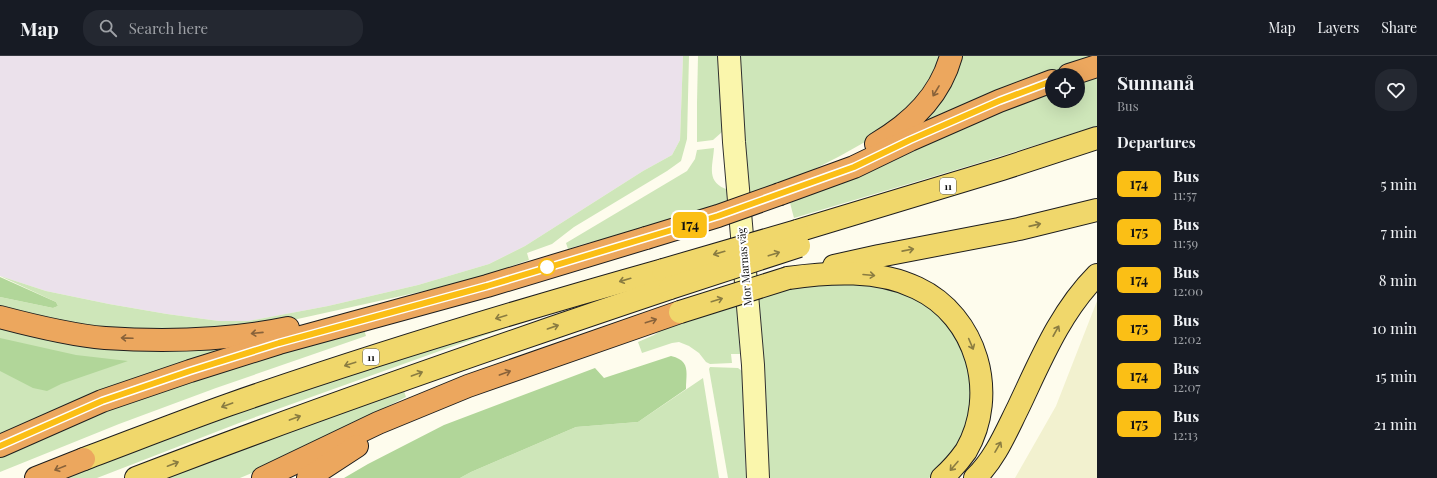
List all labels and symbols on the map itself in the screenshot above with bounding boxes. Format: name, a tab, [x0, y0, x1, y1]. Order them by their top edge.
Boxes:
one-way arrow	[931, 85, 939, 97]
road number: 11	[940, 178, 956, 194]
line badge: 174	[667, 212, 713, 238]
one-way arrow	[1029, 221, 1042, 229]
street label: Mor Marnas väg	[733, 227, 755, 307]
one-way arrow	[901, 246, 914, 254]
one-way arrow	[713, 250, 726, 257]
one-way arrow	[767, 250, 780, 257]
unlabelled marker	[538, 258, 556, 276]
one-way arrow	[862, 271, 875, 279]
one-way arrow	[619, 277, 632, 284]
one-way arrow	[711, 296, 724, 303]
one-way arrow	[495, 314, 508, 321]
one-way arrow	[645, 317, 657, 325]
one-way arrow	[547, 323, 559, 331]
one-way arrow	[1053, 325, 1060, 337]
one-way arrow	[251, 329, 264, 337]
one-way arrow	[121, 334, 134, 342]
one-way arrow	[968, 338, 976, 350]
road number: 11	[363, 349, 379, 365]
one-way arrow	[344, 361, 357, 368]
one-way arrow	[499, 368, 511, 376]
one-way arrow	[411, 370, 423, 378]
one-way arrow	[221, 402, 233, 410]
one-way arrow	[288, 414, 300, 422]
one-way arrow	[994, 441, 1002, 453]
one-way arrow	[166, 459, 178, 467]
one-way arrow	[949, 461, 958, 471]
one-way arrow	[55, 465, 67, 473]

